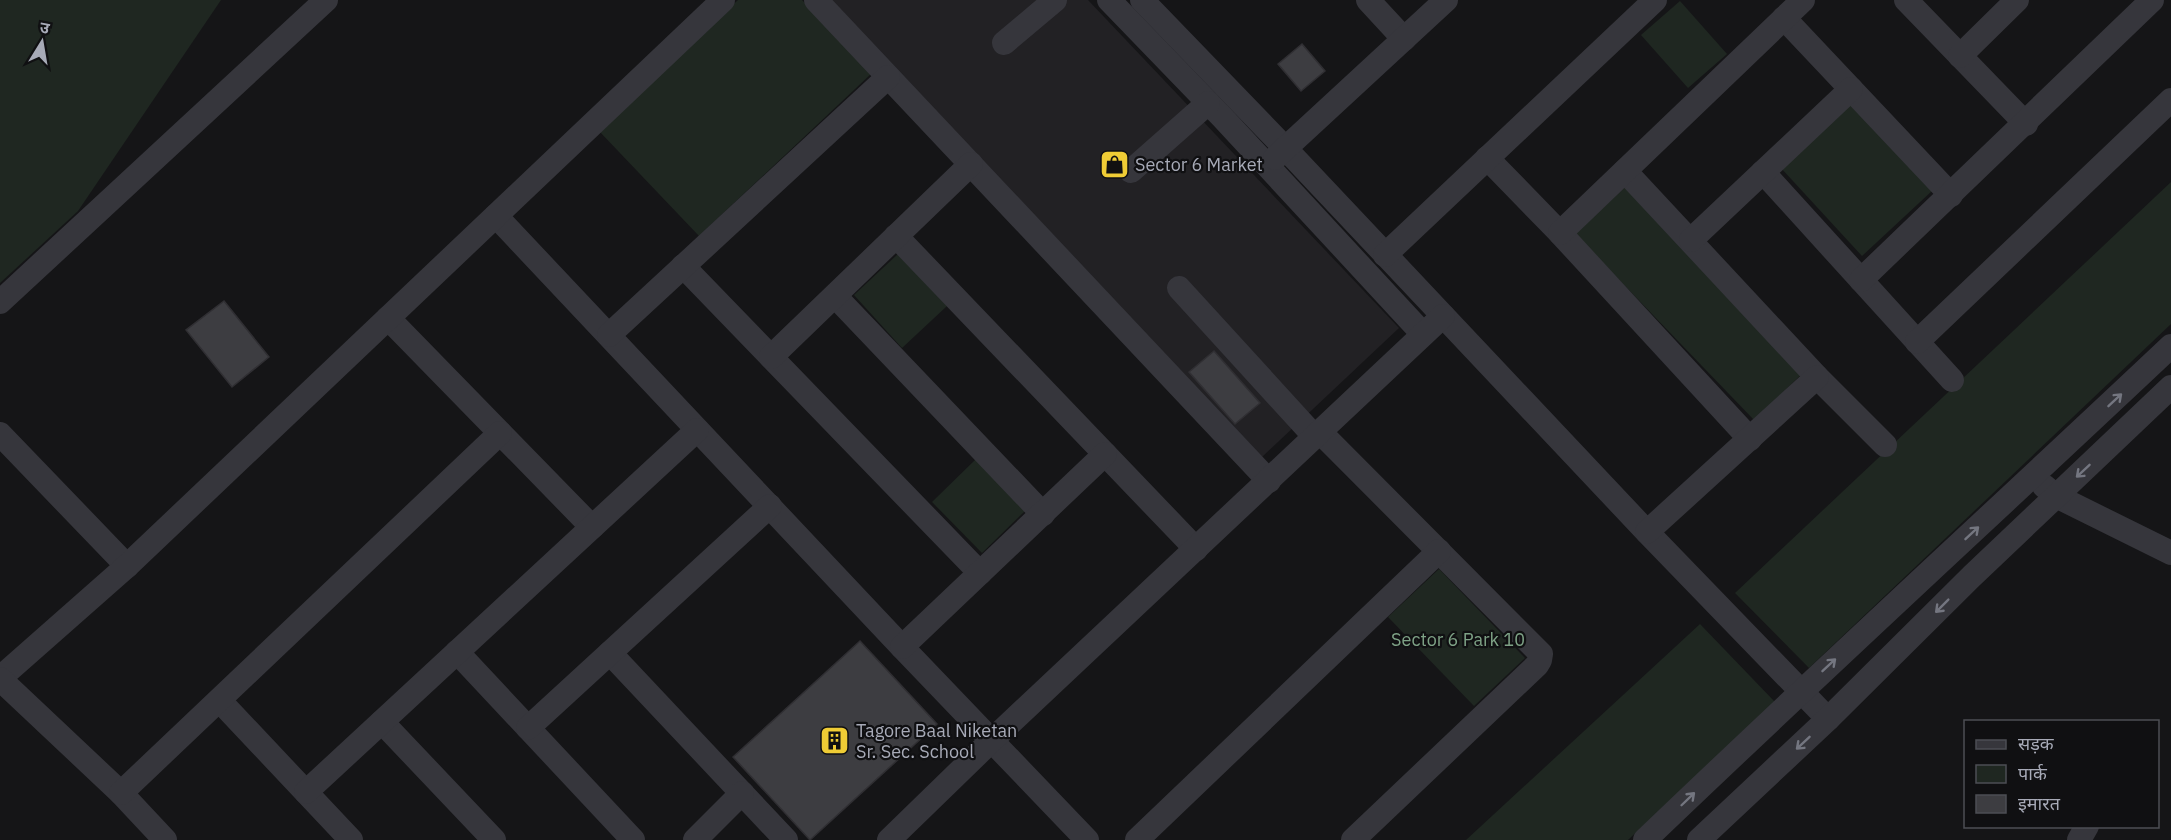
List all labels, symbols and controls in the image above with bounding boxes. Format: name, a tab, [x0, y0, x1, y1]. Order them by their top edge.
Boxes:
north arrow	[12, 12, 72, 72]
text: उ	[38, 17, 52, 38]
shop icon: Sector 6 Market	[1098, 148, 1130, 180]
place label: Sector 6 Market	[1135, 153, 1263, 176]
one-way arrow	[2107, 392, 2122, 407]
one-way arrow	[2075, 463, 2090, 478]
one-way arrow	[1965, 526, 1980, 540]
one-way arrow	[1935, 598, 1950, 613]
park label: Sector 6 Park 10	[1391, 628, 1525, 651]
one-way arrow	[1821, 658, 1836, 672]
place label: Tagore Baal Niketan Sr. Sec. School	[856, 719, 1017, 763]
legend	[1964, 720, 2159, 828]
building icon: Tagore Baal Niketan Sr. Sec. School	[819, 724, 851, 756]
text: सड़क	[2018, 732, 2055, 755]
one-way arrow	[1796, 735, 1811, 750]
text: पार्क	[2018, 762, 2048, 785]
one-way arrow	[1680, 792, 1695, 807]
text: इमारत	[2018, 792, 2061, 815]

